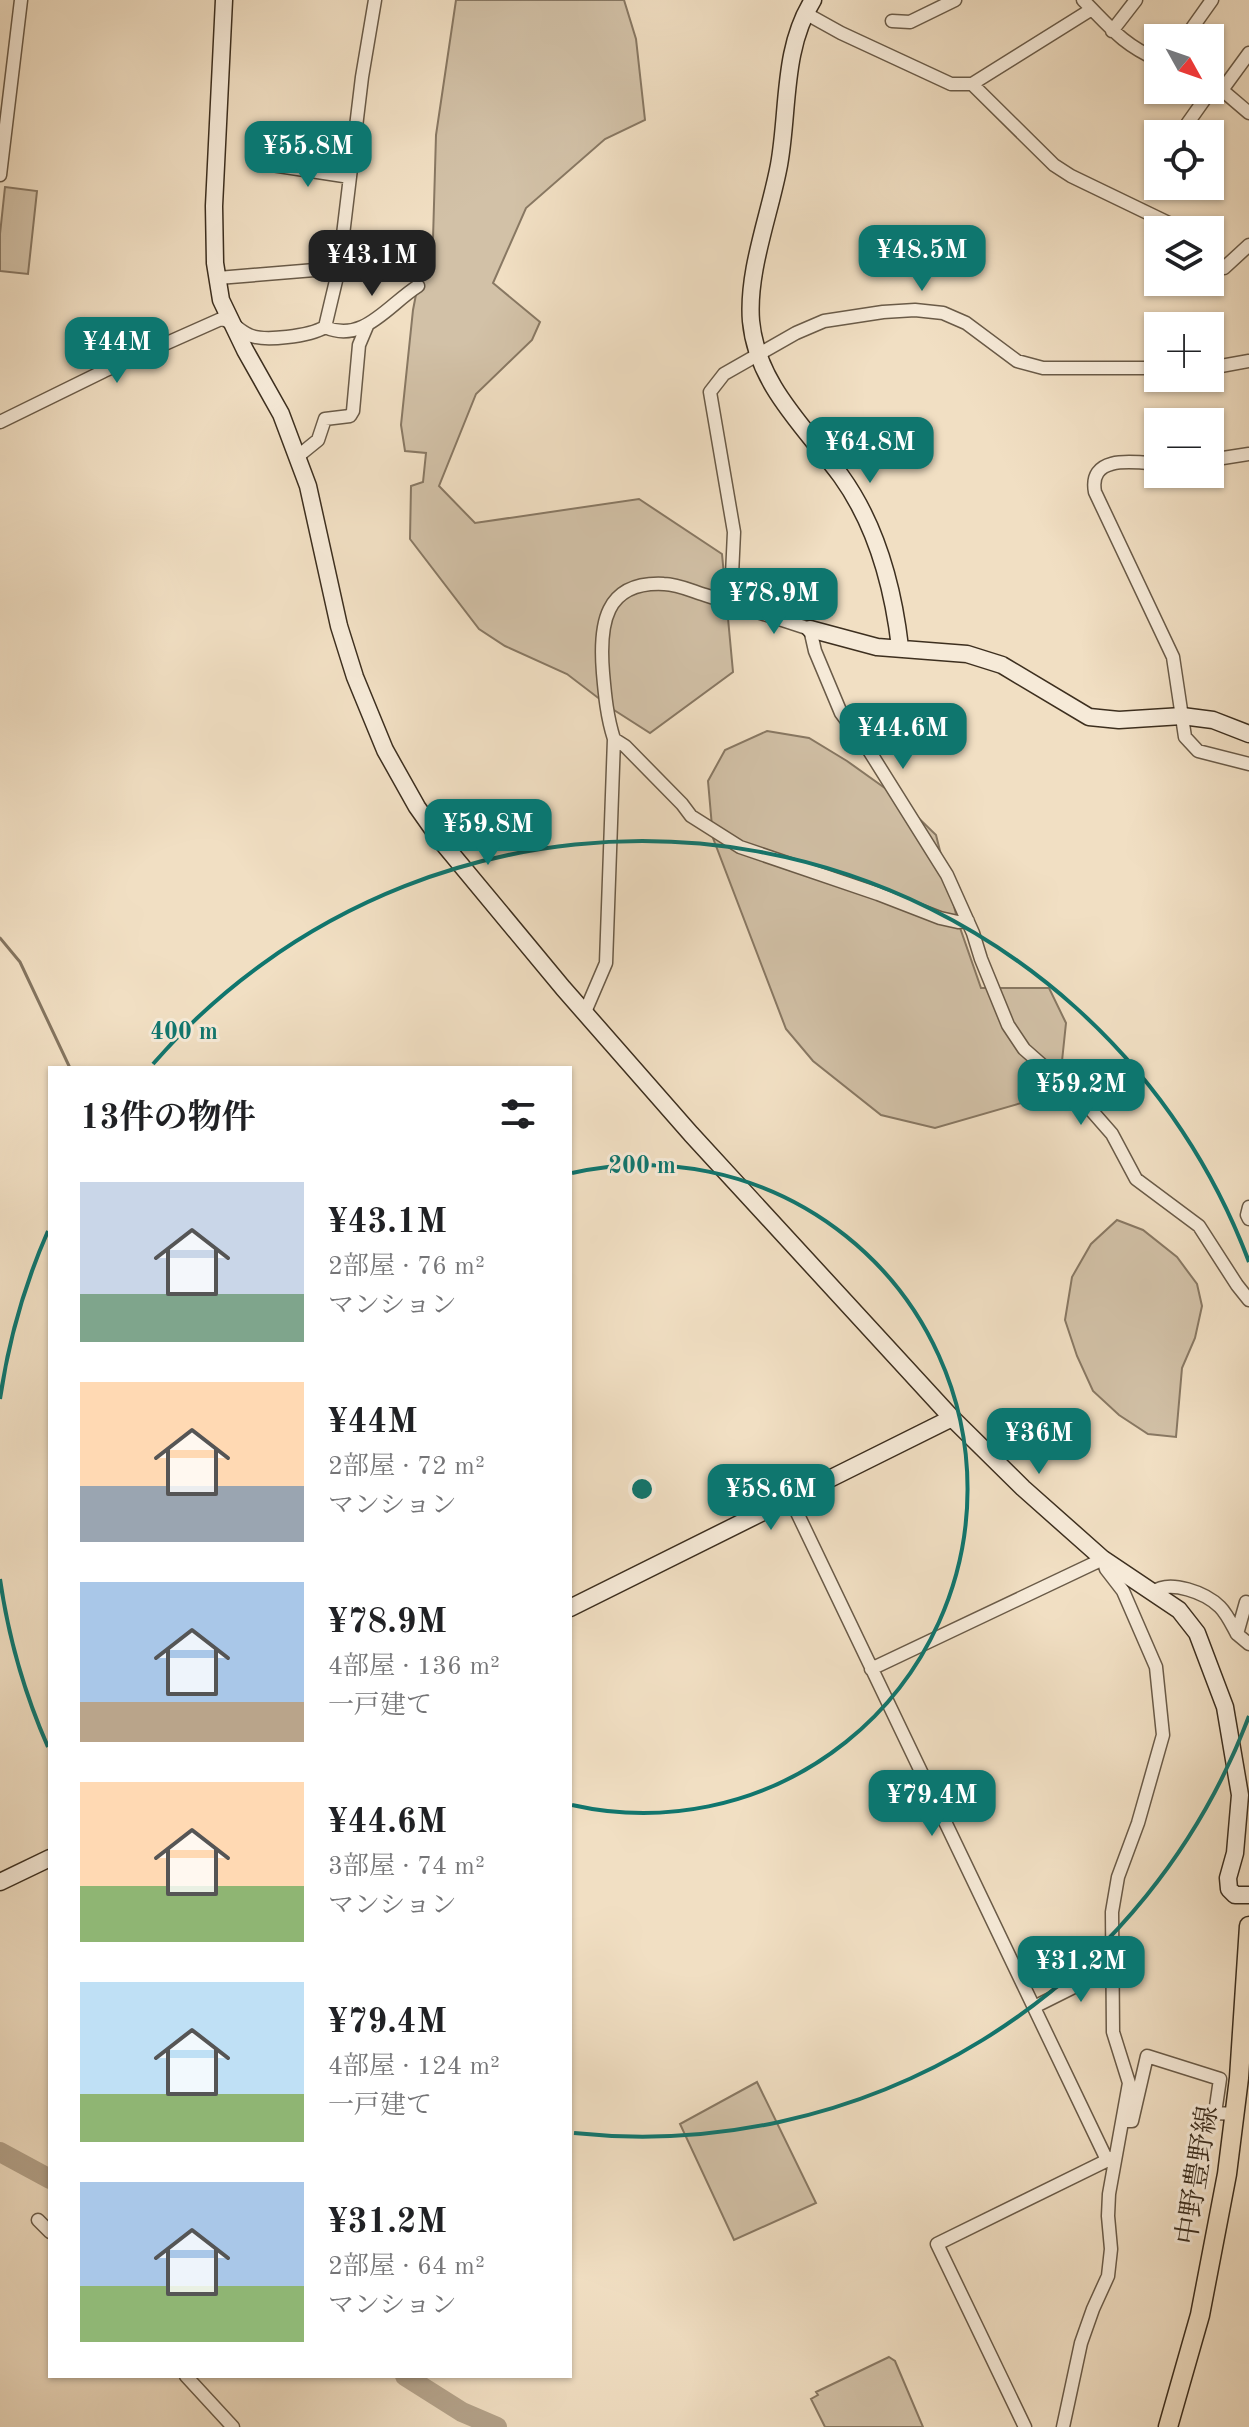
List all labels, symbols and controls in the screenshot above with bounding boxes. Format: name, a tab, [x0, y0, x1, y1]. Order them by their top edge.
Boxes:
north arrow	[1144, 24, 1224, 104]
map controls	[1144, 24, 1224, 488]
button: locate	[1144, 120, 1224, 200]
pin: ¥55.8M	[243, 121, 373, 189]
text: ¥55.8M	[263, 134, 353, 160]
button: layers	[1144, 216, 1224, 296]
pin: ¥48.5M	[857, 225, 987, 293]
pin: ¥43.1M	[307, 230, 437, 298]
text: ¥48.5M	[877, 238, 967, 264]
text: ¥43.1M	[327, 243, 417, 269]
button: +	[1144, 312, 1224, 392]
pin: ¥44M	[70, 317, 164, 385]
text: ¥44M	[83, 330, 151, 356]
button: −	[1144, 408, 1224, 488]
pin: ¥64.8M	[805, 417, 935, 485]
text: ¥64.8M	[825, 430, 915, 456]
pin: ¥78.9M	[709, 568, 839, 636]
text: ¥78.9M	[729, 581, 819, 607]
pin: ¥44.6M	[838, 703, 968, 771]
text: ¥44.6M	[858, 716, 948, 742]
pin: ¥59.8M	[423, 799, 553, 867]
text: ¥59.8M	[443, 812, 533, 838]
text: 400 m	[150, 1021, 218, 1045]
pin: ¥59.2M	[1016, 1059, 1146, 1127]
text: ¥59.2M	[1036, 1072, 1126, 1098]
icon: filters	[496, 1092, 540, 1136]
text: 13件の物件	[80, 1102, 255, 1136]
text: 200 m	[608, 1155, 676, 1179]
text: ¥43.1M	[328, 1206, 447, 1240]
icon: home	[144, 1214, 240, 1310]
text: 2部屋 · 76 m²	[328, 1254, 485, 1280]
text: マンション	[328, 1293, 457, 1319]
text: ¥44M	[328, 1406, 417, 1440]
pin: ¥36M	[992, 1408, 1086, 1476]
icon: home	[144, 1414, 240, 1510]
text: ¥36M	[1005, 1421, 1073, 1447]
text: 2部屋 · 72 m²	[328, 1454, 485, 1480]
pin: ¥58.6M	[706, 1464, 836, 1532]
centre of rings	[628, 1475, 656, 1503]
text: ¥58.6M	[726, 1477, 816, 1503]
text: マンション	[328, 1493, 457, 1519]
text: ¥78.9M	[328, 1606, 447, 1640]
icon: home	[144, 1614, 240, 1710]
text: 4部屋 · 136 m²	[328, 1654, 500, 1680]
text: 一戸建て	[328, 1693, 432, 1719]
pin: ¥79.4M	[867, 1770, 997, 1838]
text: ¥79.4M	[887, 1783, 977, 1809]
text: ¥44.6M	[328, 1806, 447, 1840]
icon: home	[144, 1814, 240, 1910]
text: 3部屋 · 74 m²	[328, 1854, 485, 1880]
text: マンション	[328, 1893, 457, 1919]
pin: ¥31.2M	[1016, 1936, 1146, 2004]
text: ¥31.2M	[1036, 1949, 1126, 1975]
text: ¥79.4M	[328, 2006, 447, 2040]
icon: home	[144, 2014, 240, 2110]
text: 4部屋 · 124 m²	[328, 2054, 500, 2080]
text: 一戸建て	[328, 2093, 432, 2119]
street label: 中野豊野線	[1171, 2104, 1224, 2247]
text: ¥31.2M	[328, 2206, 447, 2240]
icon: home	[144, 2214, 240, 2310]
text: 2部屋 · 64 m²	[328, 2254, 485, 2280]
text: マンション	[328, 2293, 457, 2319]

